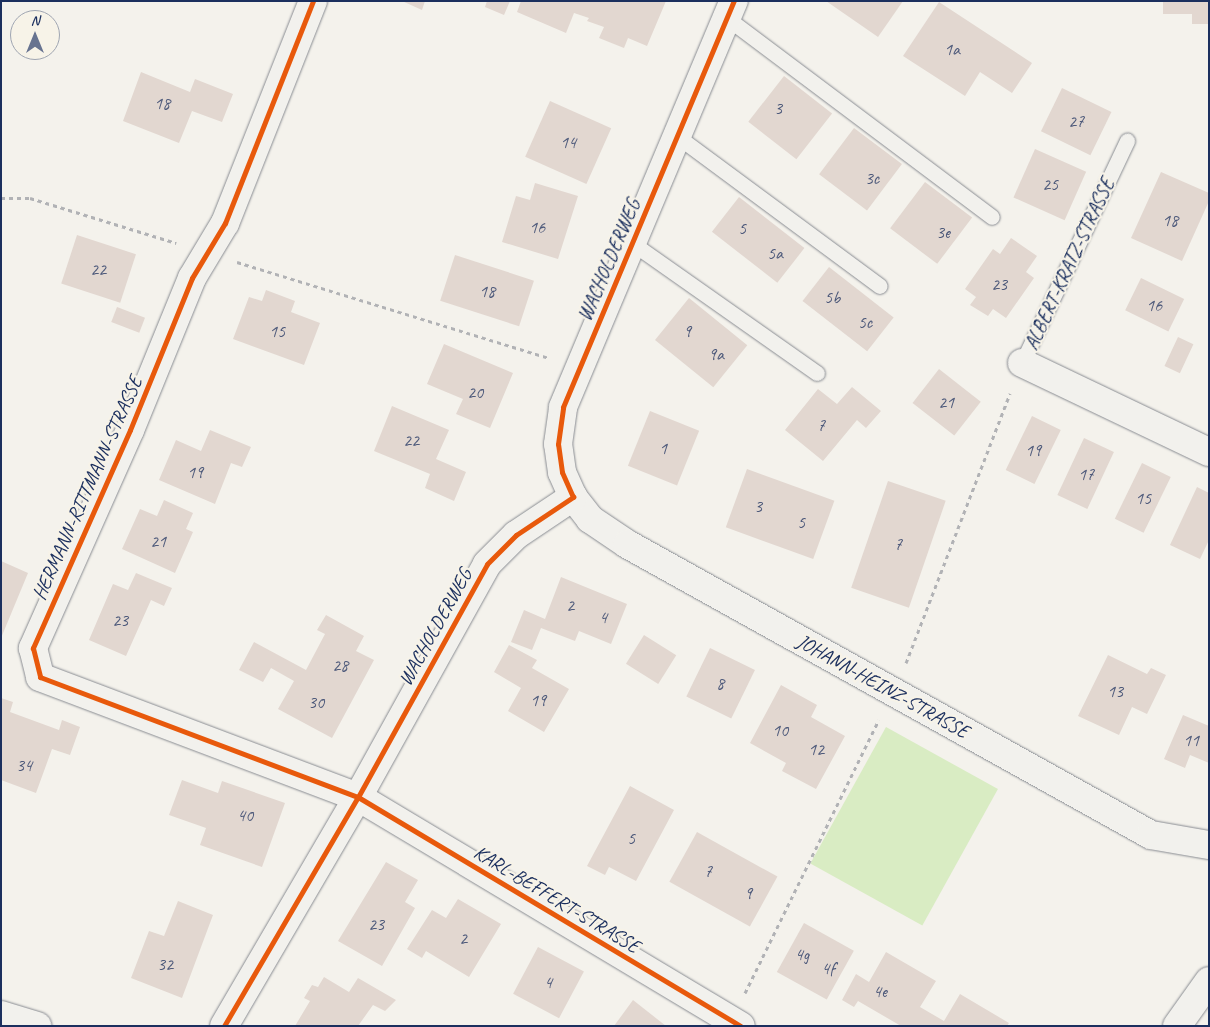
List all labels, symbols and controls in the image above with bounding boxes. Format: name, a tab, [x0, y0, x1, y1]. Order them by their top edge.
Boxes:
north arrow	[10, 10, 60, 60]
text: N	[31, 12, 39, 29]
house number: 1a	[944, 38, 960, 60]
house number: 18	[154, 92, 170, 114]
house number: 3	[774, 97, 782, 119]
house number: 27	[1068, 110, 1084, 132]
house number: 14	[560, 131, 576, 153]
house number: 3c	[865, 167, 879, 189]
house number: 25	[1042, 173, 1058, 195]
street label: ALBERT-KRATZ-STRASSE	[1019, 174, 1119, 354]
street label: WACHOLDERWEG	[573, 195, 645, 325]
house number: 18	[1162, 209, 1178, 231]
house number: 16	[529, 216, 545, 238]
house number: 5	[738, 217, 746, 239]
house number: 3e	[936, 221, 950, 243]
house number: 5a	[767, 242, 783, 264]
house number: 22	[90, 258, 106, 280]
house number: 23	[991, 273, 1007, 295]
house number: 18	[479, 280, 495, 302]
house number: 5b	[824, 286, 840, 308]
house number: 16	[1146, 294, 1162, 316]
house number: 5c	[858, 311, 872, 333]
house number: 15	[269, 320, 285, 342]
house number: 9	[683, 320, 691, 342]
house number: 9a	[708, 343, 724, 365]
street label: HERMANN-RITTMANN-STRASSE	[27, 372, 147, 604]
house number: 20	[467, 381, 483, 403]
house number: 21	[938, 391, 954, 413]
house number: 7	[817, 414, 825, 436]
house number: 22	[403, 429, 419, 451]
house number: 1	[659, 437, 667, 459]
house number: 19	[1025, 439, 1041, 461]
house number: 19	[187, 461, 203, 483]
house number: 17	[1078, 463, 1094, 485]
house number: 15	[1135, 487, 1151, 509]
house number: 3	[754, 495, 762, 517]
house number: 5	[797, 511, 805, 533]
house number: 21	[150, 530, 166, 552]
house number: 7	[894, 533, 902, 555]
street label: WACHOLDERWEG	[393, 564, 477, 690]
house number: 2	[566, 594, 574, 616]
house number: 4	[599, 606, 607, 628]
house number: 23	[112, 609, 128, 631]
street label: JOHANN-HEINZ-STRASSE	[793, 629, 973, 743]
house number: 28	[332, 654, 348, 676]
house number: 8	[716, 672, 724, 694]
house number: 13	[1107, 680, 1123, 702]
house number: 19	[530, 689, 546, 711]
house number: 30	[308, 691, 324, 713]
house number: 10	[772, 719, 788, 741]
house number: 11	[1183, 729, 1199, 751]
house number: 12	[808, 738, 824, 760]
house number: 34	[16, 754, 32, 776]
house number: 40	[237, 804, 253, 826]
house number: 5	[627, 827, 635, 849]
street label: KARL-BEFFERT-STRASSE	[470, 840, 644, 958]
house number: 7	[704, 860, 712, 882]
house number: 9	[744, 882, 752, 904]
house number: 23	[368, 913, 384, 935]
house number: 2	[459, 927, 467, 949]
house number: 4g	[795, 943, 809, 965]
house number: 32	[157, 953, 173, 975]
house number: 4f	[821, 957, 835, 979]
house number: 4	[544, 971, 552, 993]
house number: 4e	[873, 980, 887, 1002]

